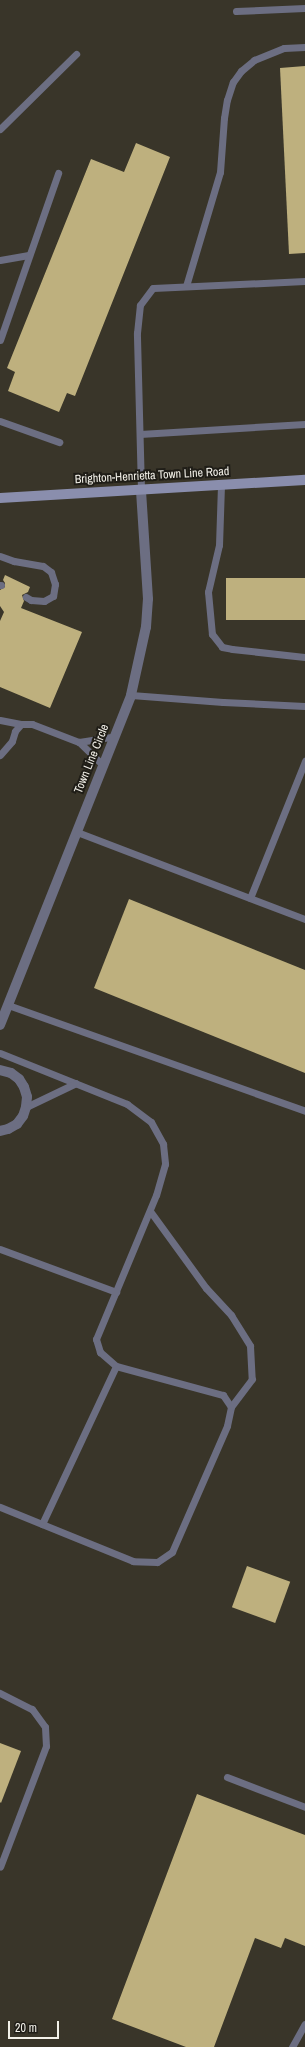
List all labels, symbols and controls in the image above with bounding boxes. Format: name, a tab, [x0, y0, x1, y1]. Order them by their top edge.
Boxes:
street label: Brighton-Henrietta Town Line Road	[74, 465, 230, 487]
street label: Town Line Circle	[72, 722, 112, 796]
scale bar	[10, 2013, 61, 2039]
text: 20 m	[15, 2020, 37, 2036]

